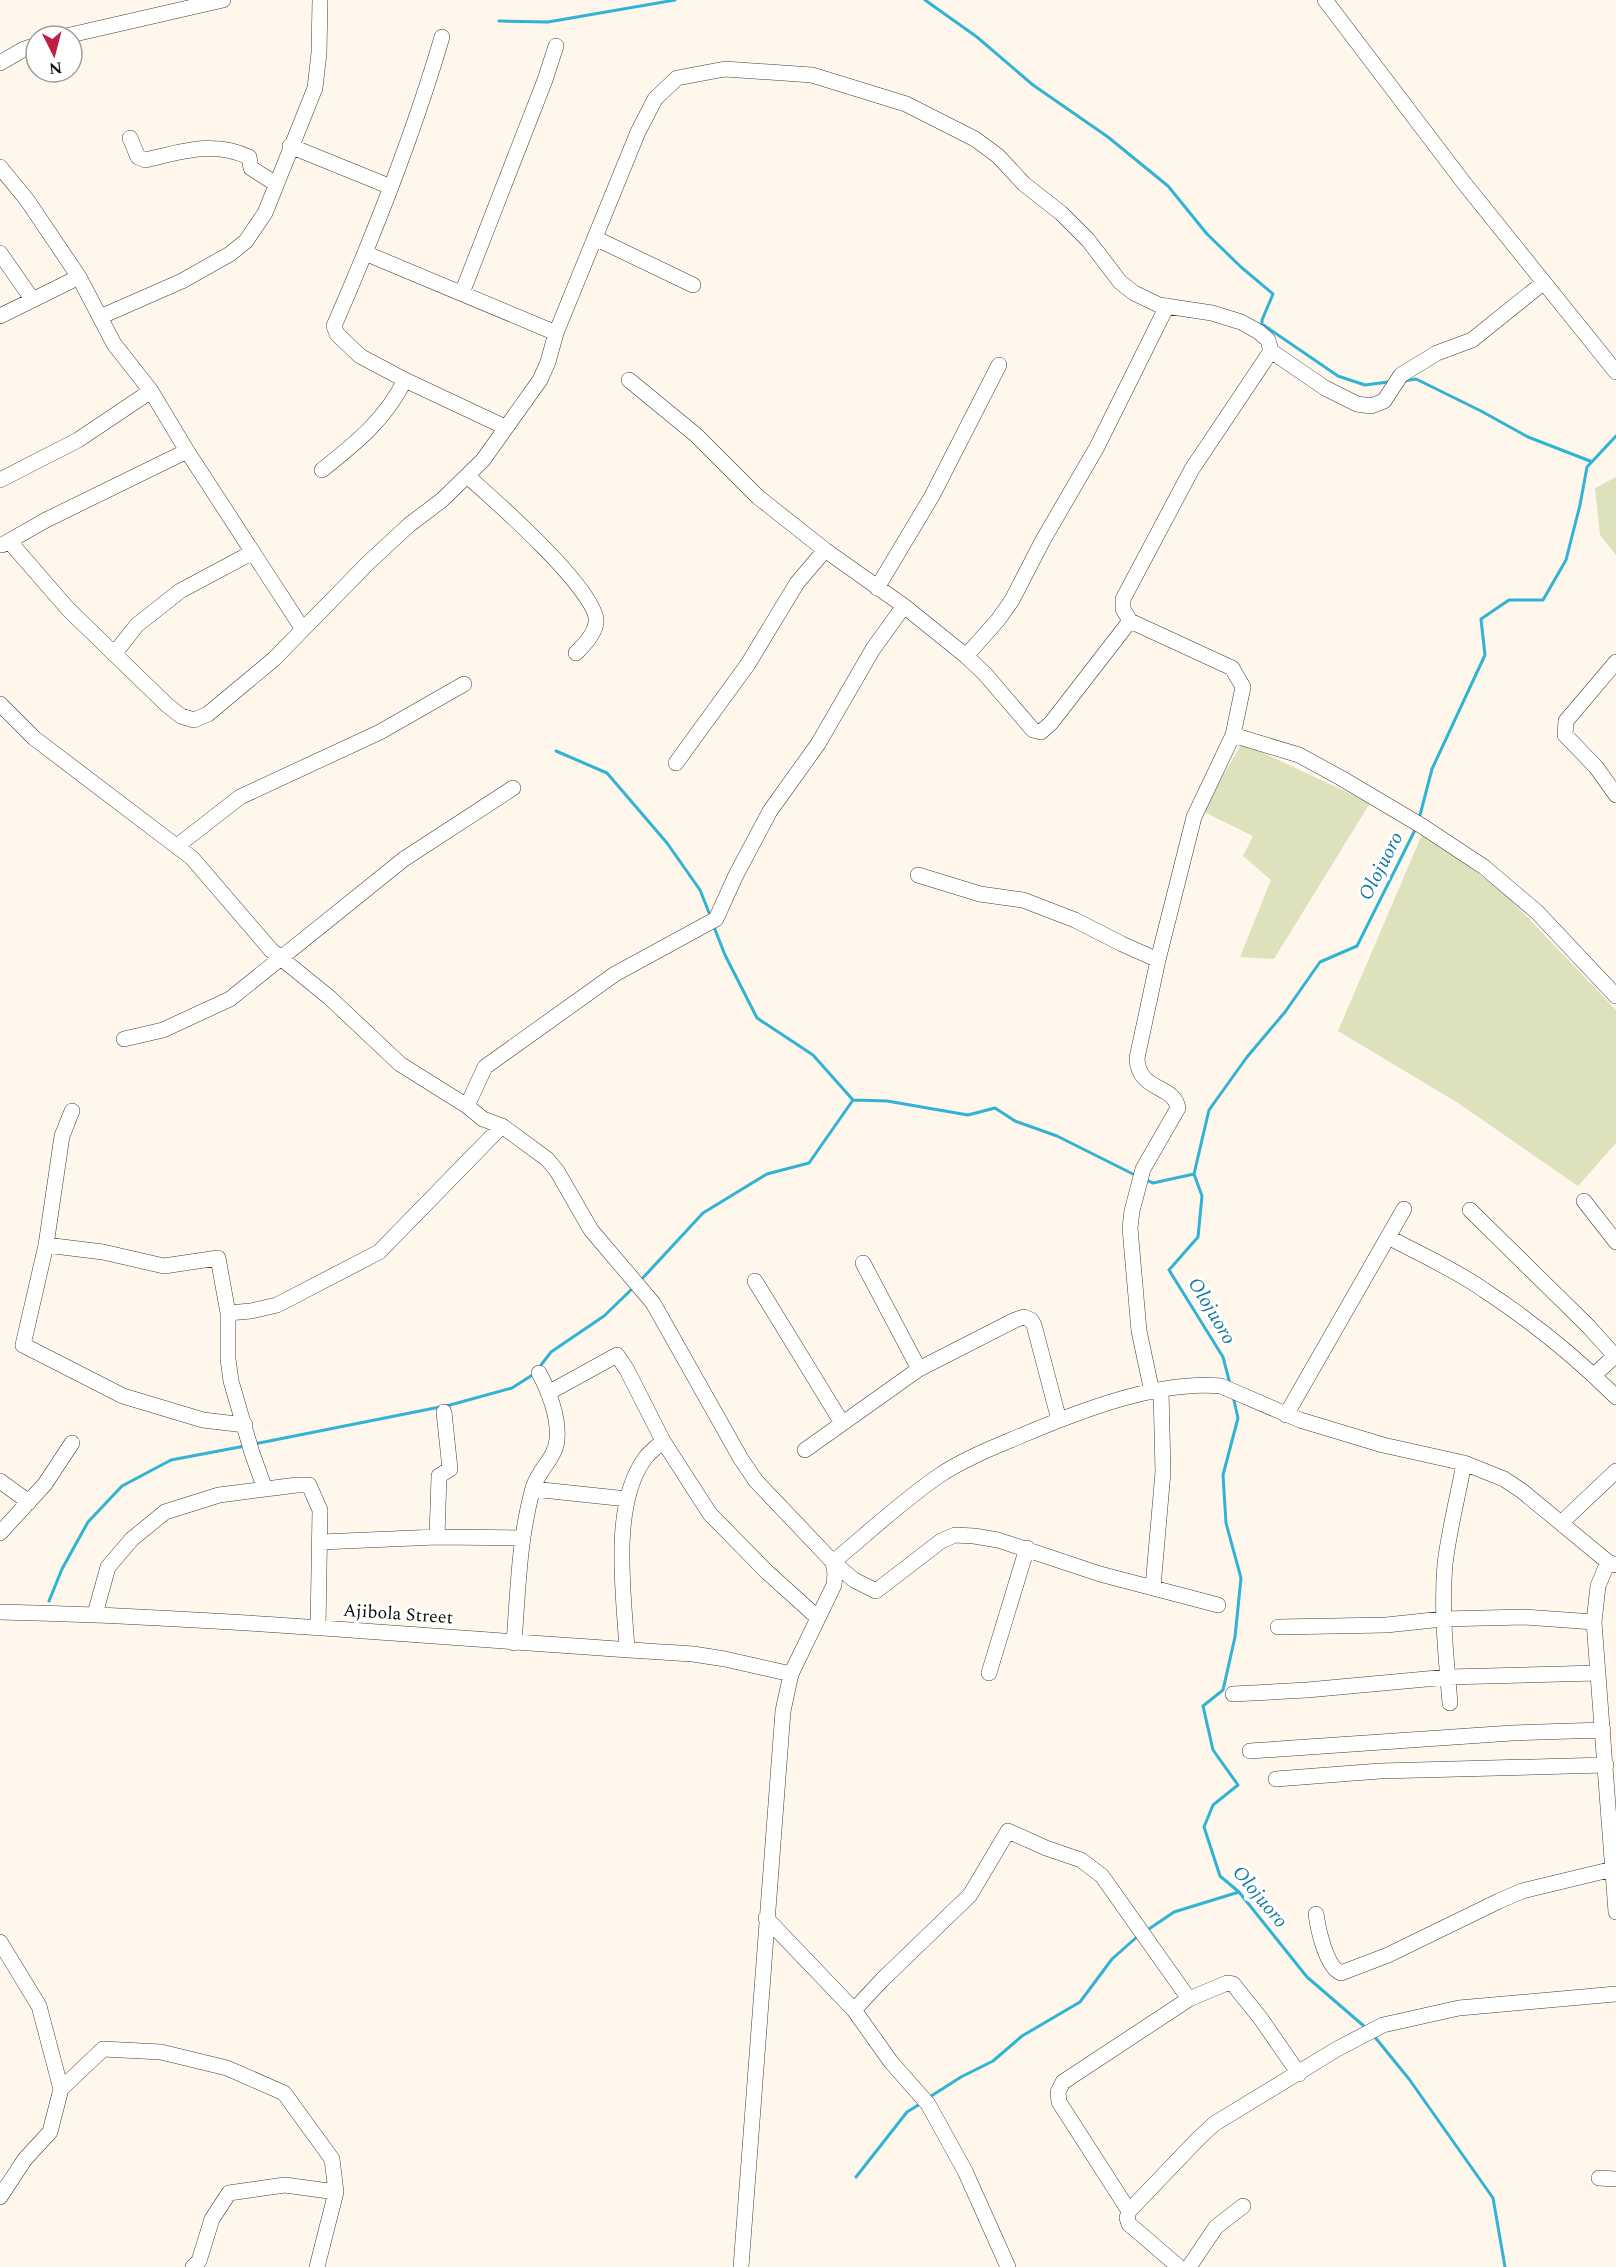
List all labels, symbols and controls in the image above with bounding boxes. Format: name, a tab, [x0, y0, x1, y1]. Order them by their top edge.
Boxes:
north arrow	[24, 24, 84, 84]
text: N	[48, 55, 63, 81]
water label: Olojuoro	[1351, 826, 1411, 906]
water label: Olojuoro	[1180, 1272, 1244, 1350]
street label: Ajibola Street	[342, 1597, 454, 1631]
water label: Olojuoro	[1225, 1859, 1295, 1935]

